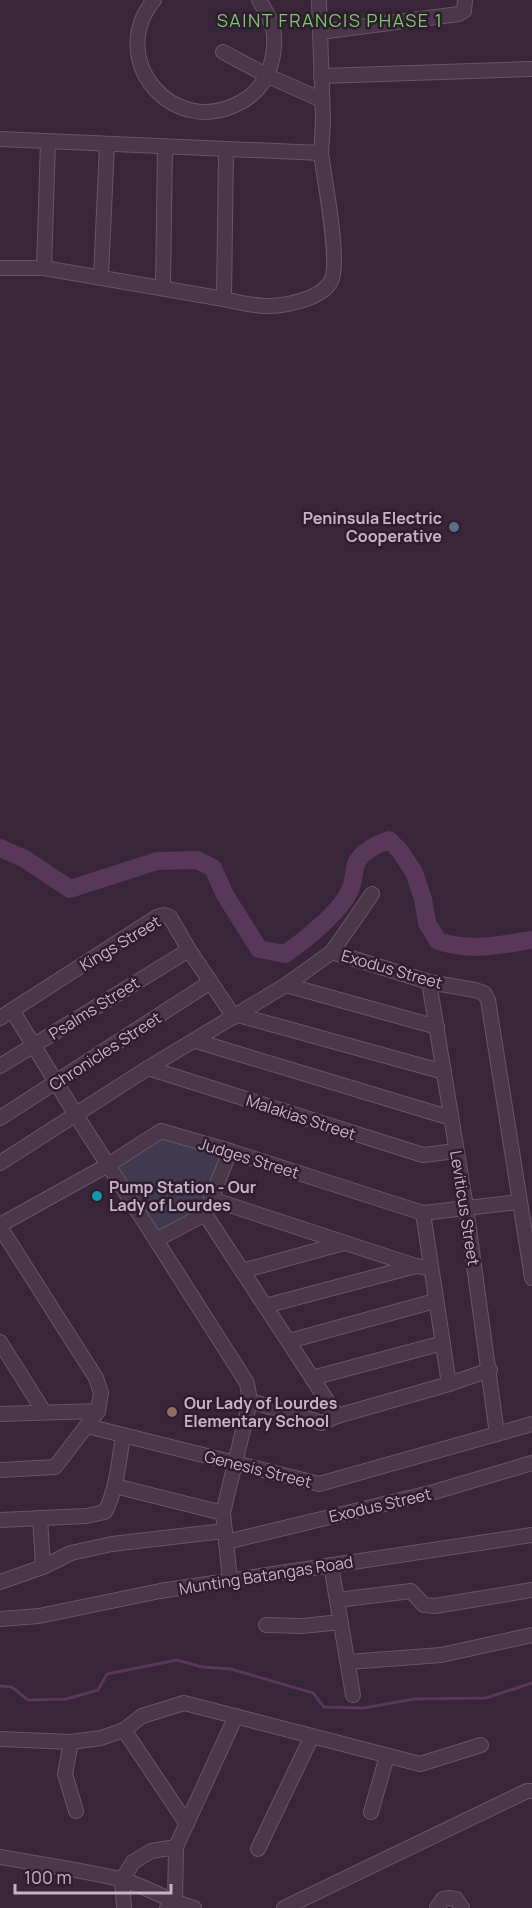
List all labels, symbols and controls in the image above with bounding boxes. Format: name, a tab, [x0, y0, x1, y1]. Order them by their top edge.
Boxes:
district label: SAINT FRANCIS PHASE 1	[217, 8, 443, 32]
place label: Peninsula Electric Cooperative	[303, 507, 442, 547]
marker: Peninsula Electric Cooperative	[447, 520, 461, 534]
street label: Kings Street	[75, 910, 165, 976]
street label: Exodus Street	[339, 944, 445, 994]
street label: Psalms Street	[45, 971, 143, 1045]
street label: Chronicles Street	[45, 1006, 165, 1096]
street label: Malakias Street	[243, 1089, 359, 1145]
street label: Judges Street	[196, 1132, 302, 1184]
street label: Leviticus Street	[445, 1149, 485, 1267]
place label: Pump Station - Our Lady of Lourdes	[109, 1176, 256, 1216]
marker: Pump Station - Our Lady of Lourdes	[90, 1189, 104, 1203]
place label: Our Lady of Lourdes Elementary School	[184, 1392, 338, 1432]
marker: Our Lady of Lourdes Elementary School	[165, 1405, 179, 1419]
street label: Genesis Street	[202, 1445, 314, 1493]
street label: Exodus Street	[327, 1483, 433, 1527]
street label: Munting Batangas Road	[177, 1550, 355, 1600]
scale bar	[15, 1857, 171, 1895]
text: 100 m	[24, 1865, 72, 1889]

